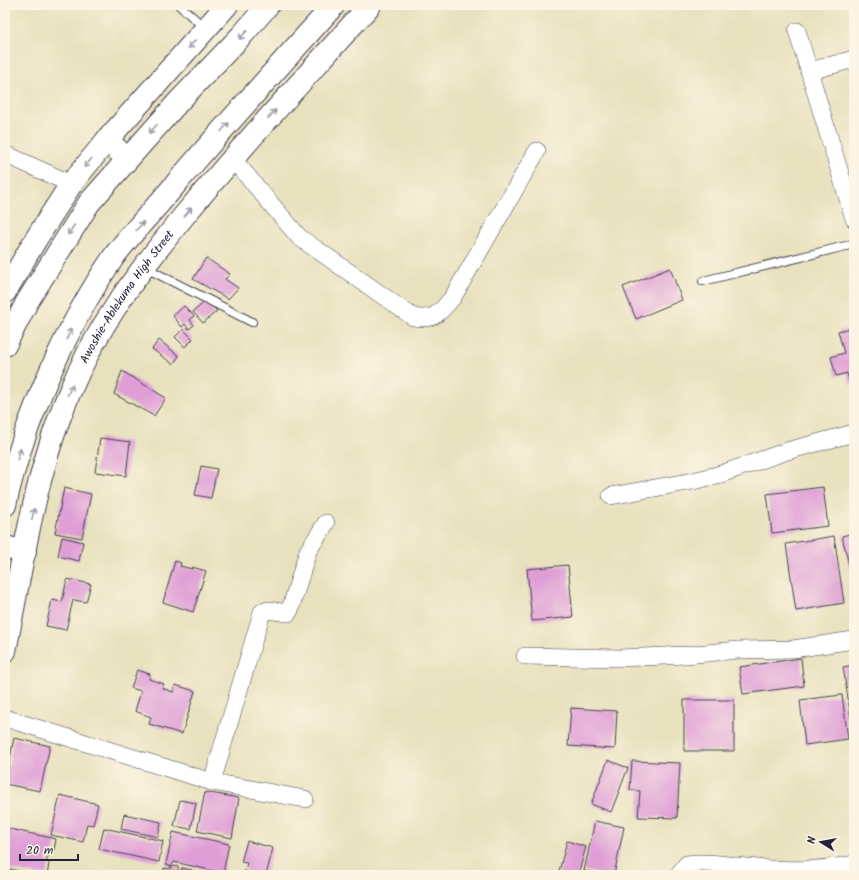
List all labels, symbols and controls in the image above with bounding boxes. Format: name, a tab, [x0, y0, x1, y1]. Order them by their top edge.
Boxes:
one-way arrow	[238, 30, 247, 40]
one-way arrow	[187, 39, 196, 50]
one-way arrow	[268, 109, 277, 119]
one-way arrow	[220, 122, 229, 133]
one-way arrow	[149, 124, 158, 135]
one-way arrow	[83, 158, 92, 169]
one-way arrow	[183, 207, 192, 218]
one-way arrow	[136, 221, 145, 231]
one-way arrow	[67, 224, 75, 235]
street label: Awoshie-Ablekuma High Street	[75, 226, 179, 367]
one-way arrow	[65, 328, 73, 340]
one-way arrow	[67, 384, 74, 396]
one-way arrow	[16, 448, 23, 461]
one-way arrow	[29, 508, 37, 521]
north arrow	[801, 822, 841, 862]
text: N	[803, 835, 822, 845]
scale bar	[20, 836, 78, 862]
text: 20 m	[26, 841, 54, 860]

